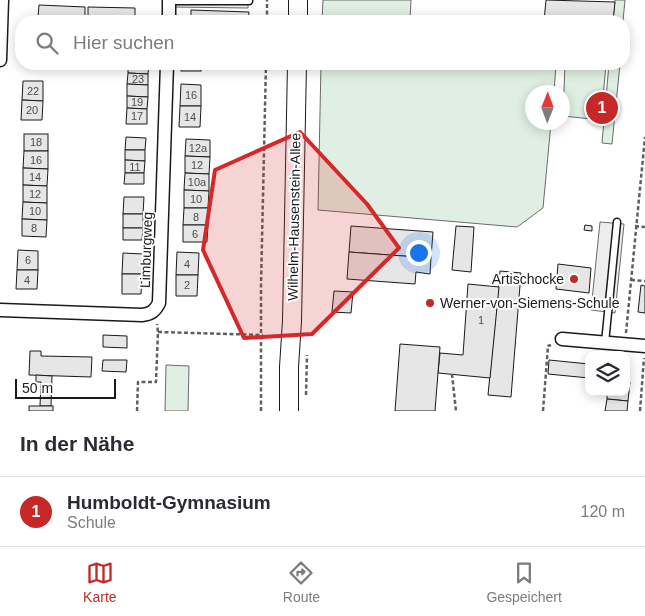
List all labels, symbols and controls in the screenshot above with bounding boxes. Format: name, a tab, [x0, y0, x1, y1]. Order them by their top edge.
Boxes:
search box	[15, 15, 630, 70]
icon: search	[33, 29, 61, 57]
text: Hier suchen	[73, 32, 174, 53]
house number: 23	[132, 73, 144, 85]
house number: 22	[27, 85, 39, 97]
north arrow	[525, 85, 570, 130]
house number: 16	[185, 89, 197, 101]
pin: 1	[586, 89, 618, 127]
house number: 19	[131, 96, 143, 108]
house number: 20	[26, 104, 38, 116]
house number: 17	[131, 110, 143, 122]
house number: 14	[184, 111, 196, 123]
street label: Wilhelm-Hausenstein-Allee	[285, 133, 303, 301]
house number: 18	[30, 136, 42, 148]
house number: 12a	[189, 142, 208, 154]
house number: 16	[30, 154, 42, 166]
house number: 12	[191, 159, 203, 171]
house number: 11	[129, 161, 141, 173]
house number: 14	[29, 171, 41, 183]
house number: 10a	[188, 176, 207, 188]
house number: 12	[29, 188, 41, 200]
house number: 10	[190, 193, 202, 205]
house number: 10	[29, 205, 41, 217]
house number: 8	[193, 211, 199, 223]
street label: Limburgweg	[137, 212, 155, 288]
house number: 8	[31, 222, 37, 234]
house number: 6	[192, 228, 198, 240]
your location	[406, 240, 432, 266]
house number: 6	[25, 254, 31, 266]
house number: 4	[184, 258, 190, 270]
place label: Artischocke	[492, 271, 564, 287]
marker: Artischocke	[568, 273, 580, 285]
house number: 4	[24, 274, 30, 286]
house number: 2	[184, 279, 190, 291]
place label: Werner-von-Siemens-Schule	[440, 295, 620, 311]
marker: Werner-von-Siemens-Schule	[424, 297, 436, 309]
house number: 1	[478, 314, 484, 326]
map controls	[585, 351, 630, 396]
button: layers	[585, 351, 630, 396]
scale bar	[15, 376, 116, 399]
text: 50 m	[22, 380, 53, 396]
text: In der Nähe	[20, 432, 134, 455]
text: Humboldt-Gymnasium	[67, 492, 271, 513]
text: 1	[32, 503, 40, 520]
text: 120 m	[581, 503, 625, 520]
text: Schule	[67, 514, 116, 531]
tab: Karte	[83, 559, 117, 605]
tab: Route	[283, 559, 320, 605]
tab: Gespeichert	[486, 559, 562, 605]

